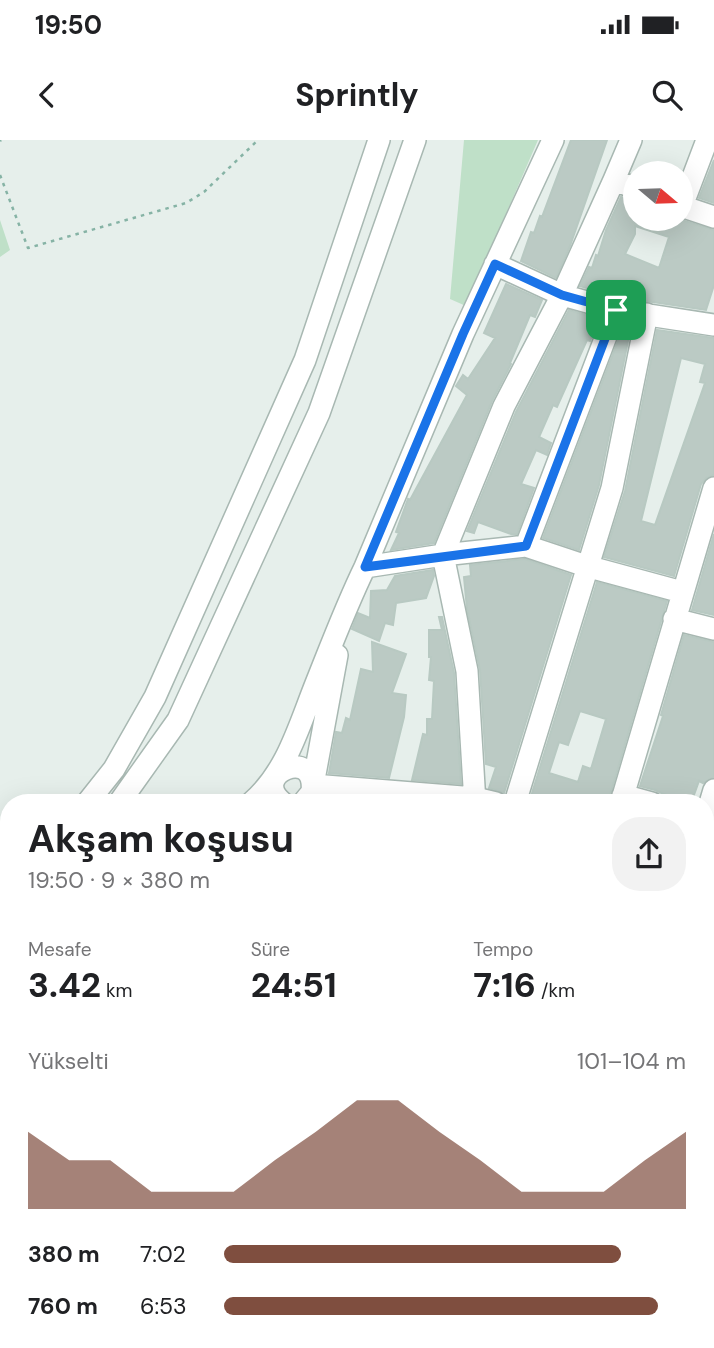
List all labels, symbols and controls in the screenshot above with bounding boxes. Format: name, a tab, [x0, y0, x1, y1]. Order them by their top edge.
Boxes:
text: 19:50	[35, 8, 102, 42]
text: Sprintly	[295, 74, 419, 116]
icon: back	[28, 76, 66, 114]
icon: search	[648, 76, 686, 114]
north arrow	[623, 161, 693, 231]
map controls	[623, 161, 693, 231]
pin	[586, 280, 646, 340]
icon: arrive	[597, 291, 635, 329]
text: Akşam koşusu	[28, 814, 294, 864]
button: share	[612, 817, 686, 891]
text: 19:50 · 9 × 380 m	[28, 865, 210, 895]
text: Mesafe	[28, 937, 92, 962]
text: Süre	[251, 937, 290, 962]
text: Tempo	[473, 937, 533, 962]
text: 3.42	[28, 962, 101, 1008]
text: 24:51	[251, 962, 337, 1008]
text: 7:16	[473, 962, 536, 1008]
text: km	[101, 978, 132, 1003]
text: /km	[536, 978, 575, 1003]
text: Yükselti	[28, 1046, 109, 1076]
text: 101–104 m	[577, 1046, 686, 1076]
text: 380 m	[28, 1239, 100, 1269]
text: 7:02	[140, 1239, 186, 1269]
text: 760 m	[28, 1291, 98, 1321]
text: 6:53	[140, 1291, 187, 1321]

